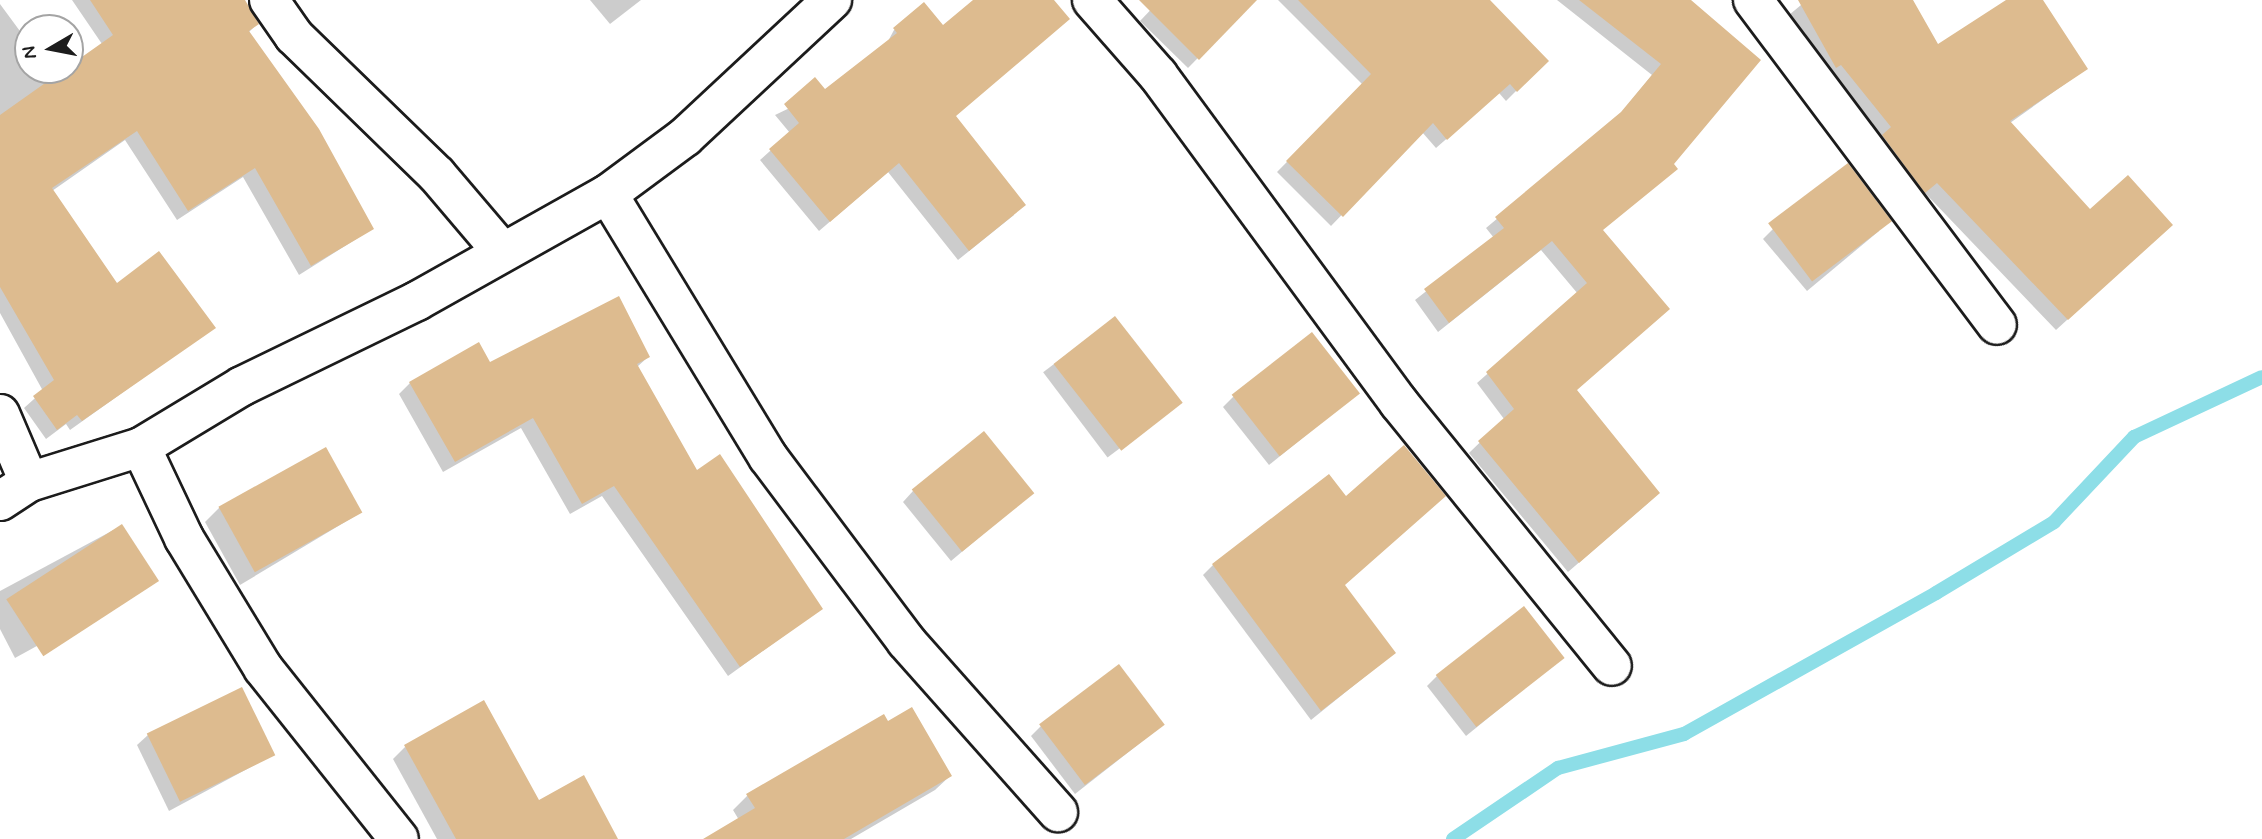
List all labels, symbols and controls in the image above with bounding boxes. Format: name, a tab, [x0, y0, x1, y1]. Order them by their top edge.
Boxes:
north arrow	[14, 14, 84, 84]
text: N	[16, 44, 43, 61]

